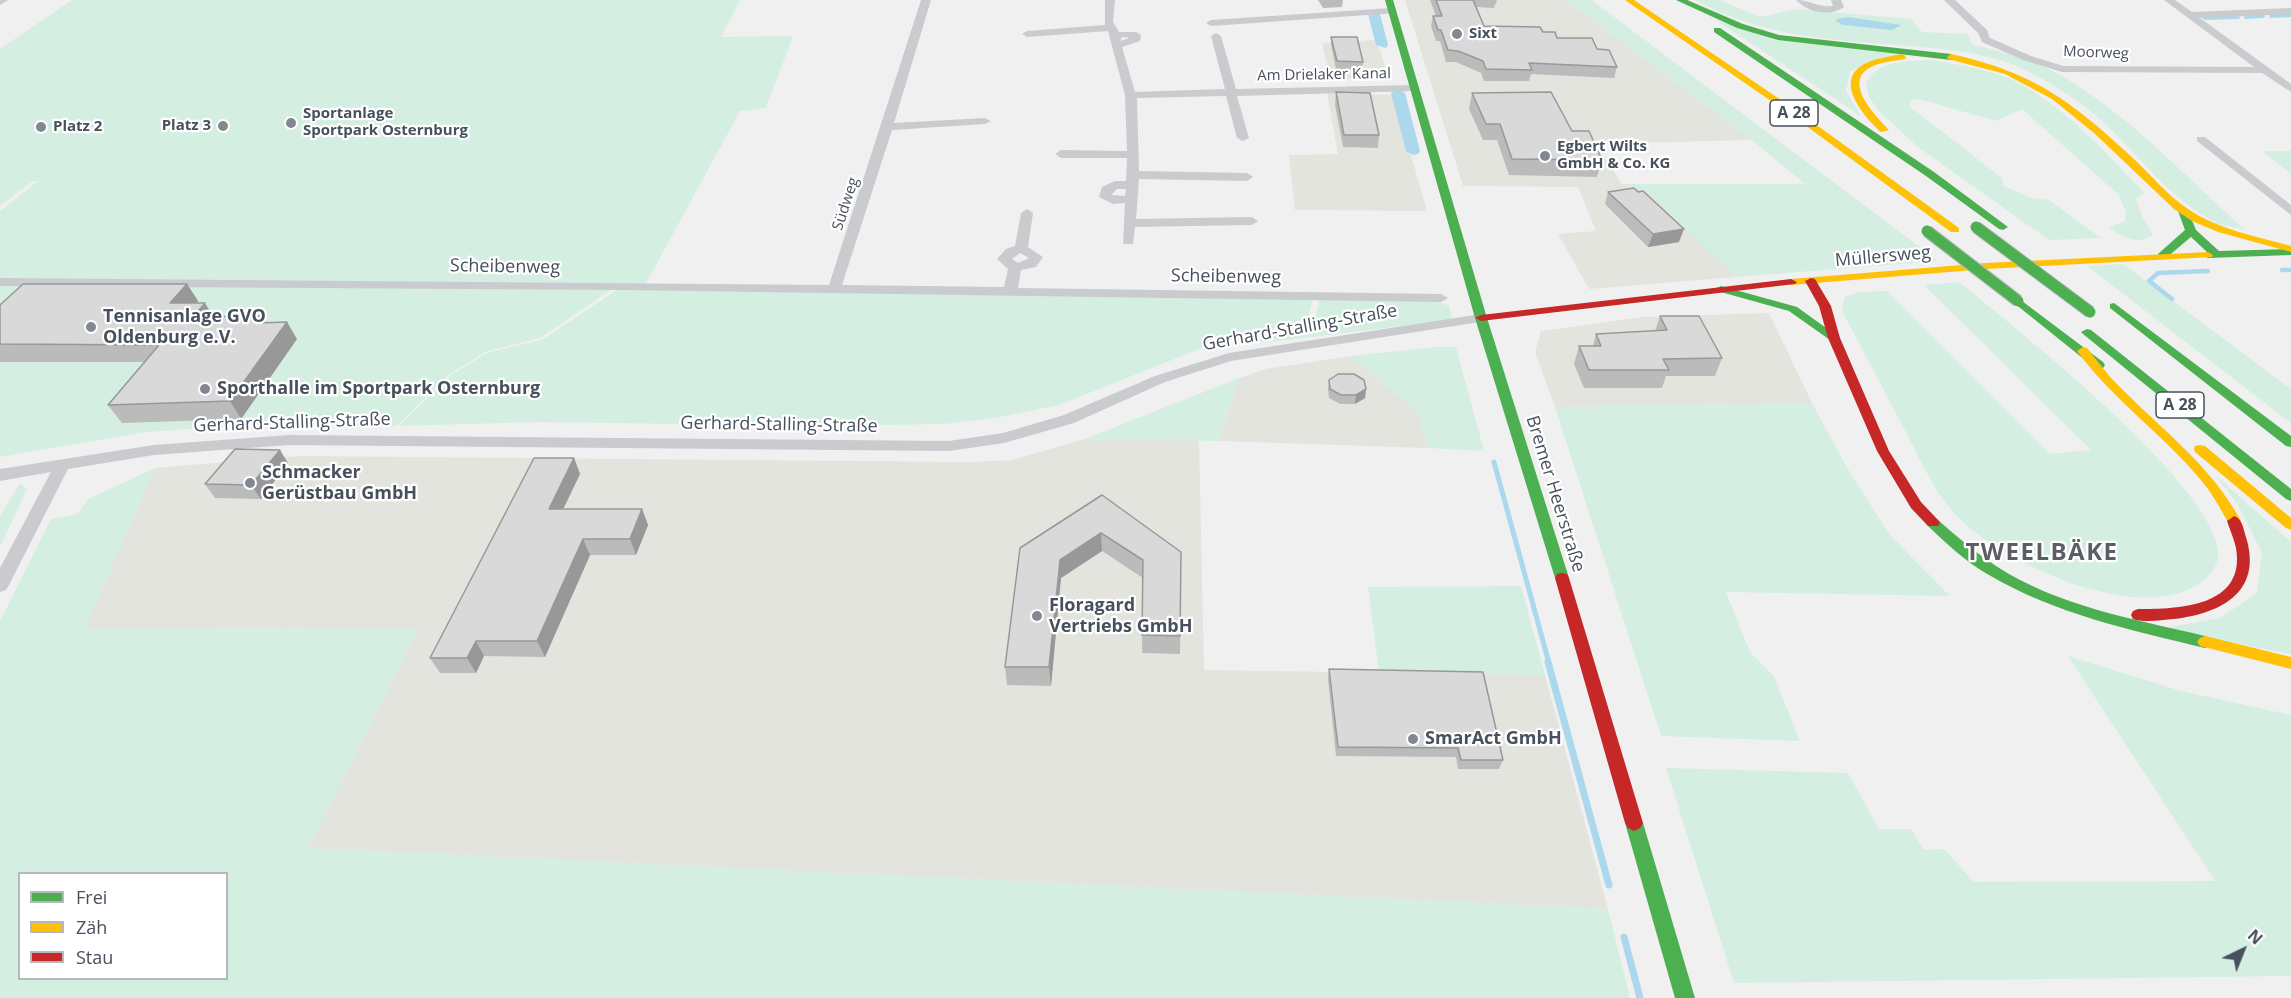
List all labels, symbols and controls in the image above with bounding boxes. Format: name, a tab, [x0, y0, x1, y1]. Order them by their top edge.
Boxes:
place label: Sixt	[1469, 25, 1497, 43]
marker: Sixt	[1450, 27, 1464, 41]
street label: Moorweg	[2063, 43, 2129, 63]
street label: Am Drielaker Kanal	[1257, 65, 1391, 85]
road number: A 28	[1770, 100, 1818, 126]
place label: Sportanlage Sportpark Osternburg	[303, 105, 468, 140]
marker: Sportanlage Sportpark Osternburg	[284, 116, 298, 130]
place label: Platz 3	[162, 117, 211, 135]
place label: Platz 2	[53, 118, 102, 136]
marker: Platz 3	[216, 119, 230, 133]
marker: Platz 2	[34, 120, 48, 134]
place label: Egbert Wilts GmbH & Co. KG	[1557, 138, 1670, 173]
marker: Egbert Wilts GmbH & Co. KG	[1538, 149, 1552, 163]
street label: Südweg	[829, 175, 863, 233]
street label: Müllersweg	[1834, 242, 1932, 272]
street label: Scheibenweg	[450, 255, 560, 279]
street label: Scheibenweg	[1171, 265, 1281, 289]
street label: Gerhard-Stalling-Straße	[1201, 300, 1399, 356]
place label: Tennisanlage GVO Oldenburg e.V.	[103, 306, 266, 348]
marker: Tennisanlage GVO Oldenburg e.V.	[84, 320, 98, 334]
place label: Sporthalle im Sportpark Osternburg	[217, 378, 540, 400]
marker: Sporthalle im Sportpark Osternburg	[198, 382, 212, 396]
road number: A 28	[2156, 392, 2204, 418]
street label: Gerhard-Stalling-Straße	[193, 409, 391, 437]
street label: Gerhard-Stalling-Straße	[680, 412, 878, 438]
street label: Bremer Heerstraße	[1521, 413, 1589, 575]
place label: Schmacker Gerüstbau GmbH	[262, 462, 417, 504]
marker: Schmacker Gerüstbau GmbH	[243, 476, 257, 490]
district label: TWEELBÄKE	[1965, 539, 2119, 567]
place label: Floragard Vertriebs GmbH	[1049, 595, 1193, 638]
marker: Floragard Vertriebs GmbH	[1030, 609, 1044, 623]
place label: SmarAct GmbH	[1425, 728, 1562, 750]
marker: SmarAct GmbH	[1406, 732, 1420, 746]
legend	[18, 872, 228, 980]
text: Frei	[76, 885, 107, 909]
text: Zäh	[76, 915, 107, 939]
north arrow	[2213, 920, 2273, 980]
text: N	[2243, 924, 2268, 949]
text: Stau	[76, 945, 113, 969]

